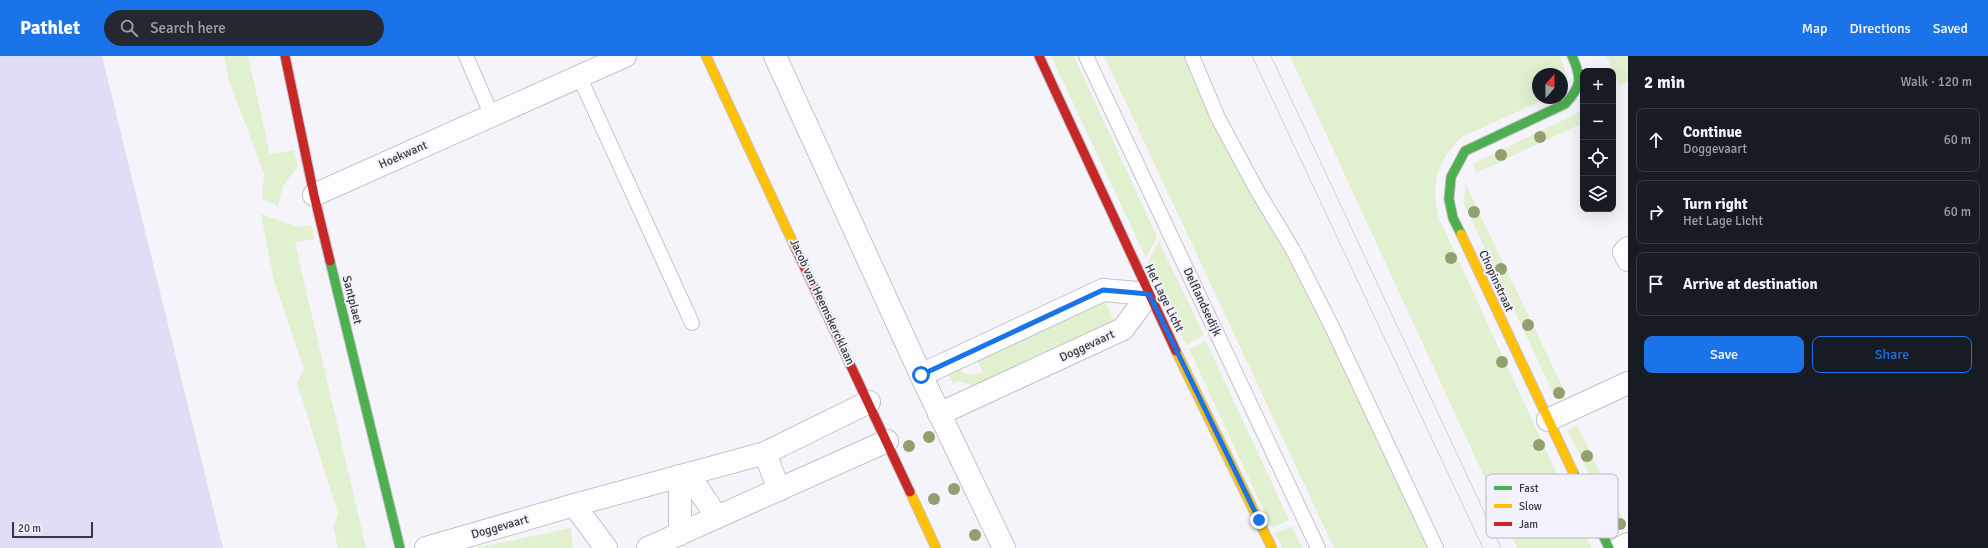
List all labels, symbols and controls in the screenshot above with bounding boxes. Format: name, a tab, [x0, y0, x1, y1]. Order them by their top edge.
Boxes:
search box	[104, 10, 384, 46]
text: Pathlet	[20, 16, 80, 40]
icon: search	[118, 17, 140, 39]
text: Search here	[150, 19, 226, 37]
text: Map	[1802, 20, 1828, 37]
text: Directions	[1850, 20, 1911, 37]
text: Saved	[1933, 20, 1968, 37]
north arrow	[1532, 68, 1568, 104]
map controls	[1580, 68, 1616, 212]
button: +	[1580, 68, 1616, 104]
text: 2 min	[1644, 72, 1685, 93]
text: Walk · 120 m	[1901, 74, 1972, 90]
button: −	[1580, 104, 1616, 140]
text: Continue	[1683, 123, 1742, 141]
icon: ahead	[1645, 129, 1667, 151]
text: 60 m	[1944, 132, 1971, 148]
street label: Hoekwant	[376, 138, 430, 172]
button: locate	[1580, 140, 1616, 176]
text: Doggevaart	[1683, 141, 1747, 157]
button: layers	[1580, 176, 1616, 212]
text: Turn right	[1683, 195, 1748, 213]
icon: right	[1645, 201, 1667, 223]
text: 60 m	[1944, 204, 1971, 220]
text: Het Lage Licht	[1683, 213, 1763, 229]
street label: Jacob van Heemskercklaan	[786, 237, 858, 367]
street label: Chopinstraat	[1475, 248, 1517, 314]
street label: Het Lage Licht	[1141, 262, 1187, 334]
street label: Delflandsedijk	[1180, 265, 1224, 339]
icon: arrive	[1645, 273, 1667, 295]
street label: Santplaet	[339, 274, 365, 326]
text: Arrive at destination	[1683, 275, 1818, 293]
street label: Doggevaart	[1057, 327, 1117, 365]
button: Save	[1644, 336, 1804, 373]
button: Share	[1812, 336, 1972, 373]
route start	[912, 366, 930, 384]
legend	[1486, 474, 1618, 538]
text: Fast	[1519, 482, 1539, 495]
text: Slow	[1519, 500, 1542, 513]
route end	[1250, 511, 1268, 529]
street label: Doggevaart	[470, 512, 530, 542]
text: Jam	[1519, 518, 1538, 531]
scale bar	[12, 520, 93, 539]
text: 20 m	[18, 522, 41, 535]

